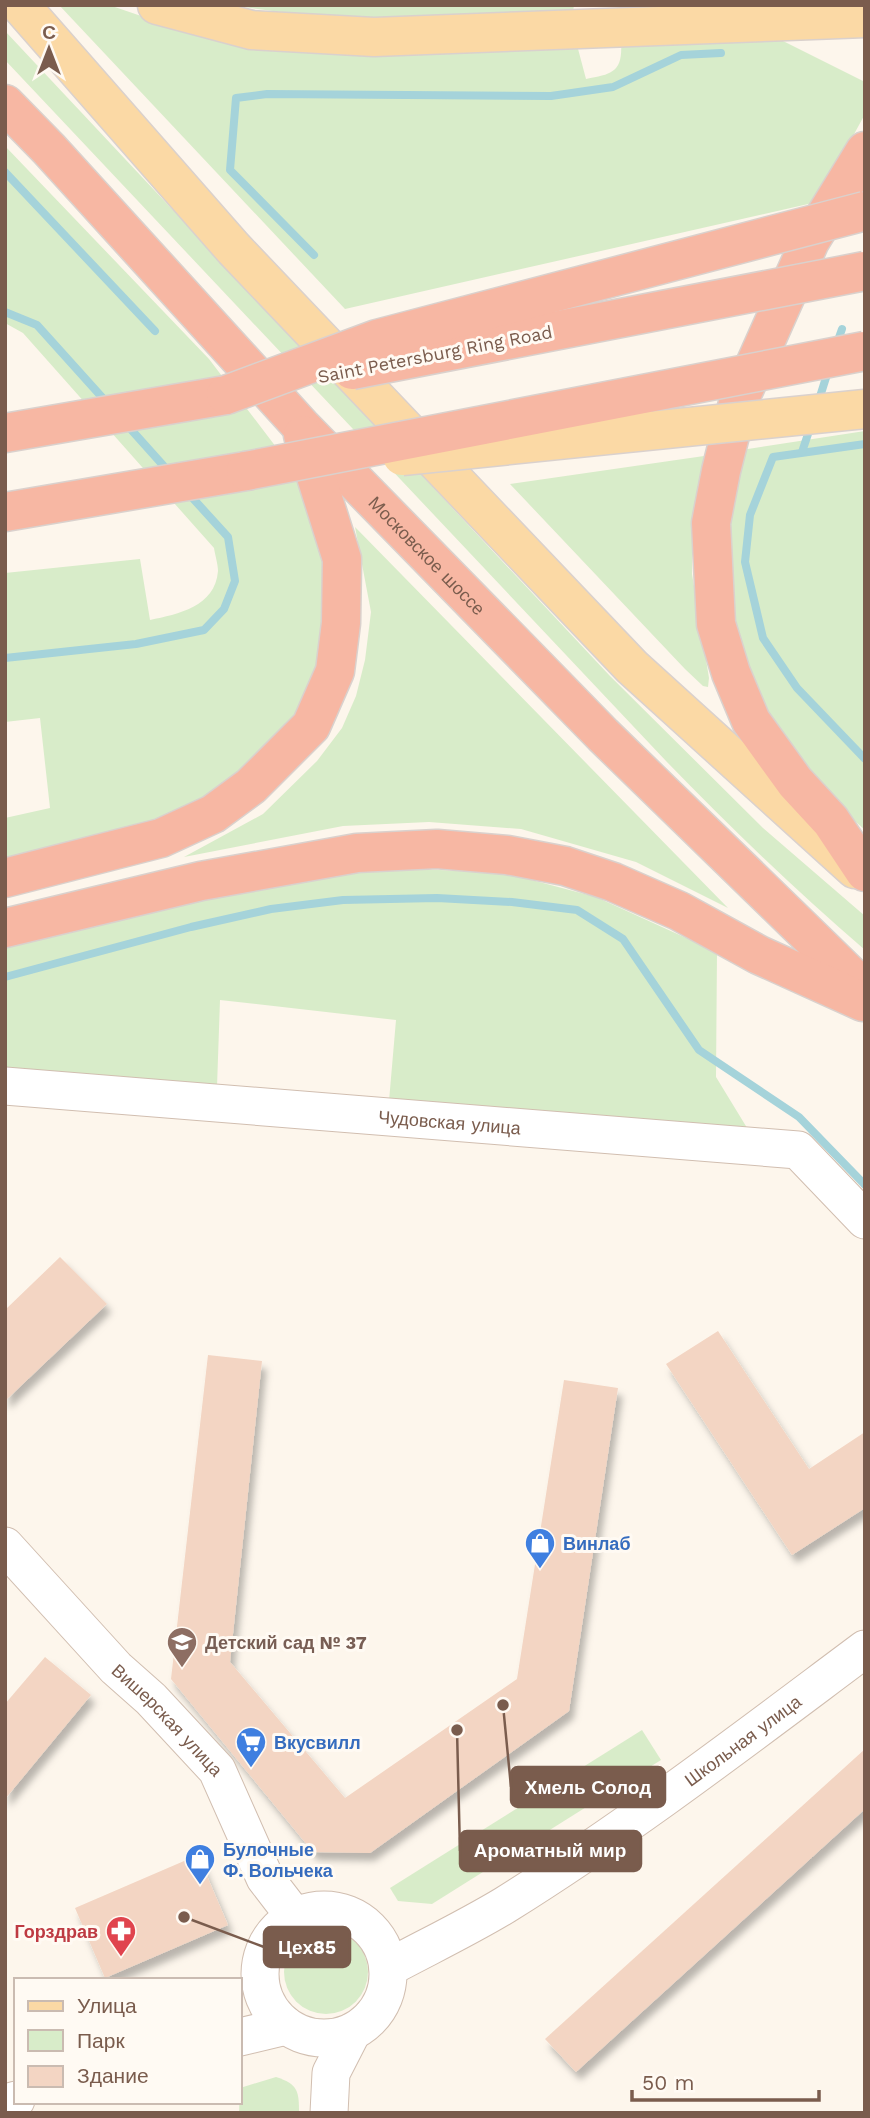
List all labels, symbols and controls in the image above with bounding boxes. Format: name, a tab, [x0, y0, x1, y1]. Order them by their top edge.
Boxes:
north arrow	[14, 14, 84, 84]
text: С	[42, 21, 56, 44]
street label: Saint Petersburg Ring Road	[316, 321, 554, 387]
street label: Московское шоссе	[365, 492, 490, 619]
street label: Чудовская улица	[377, 1106, 523, 1138]
shop icon: Винлаб	[523, 1526, 557, 1570]
place label: Винлаб	[563, 1533, 631, 1554]
school or university icon: Детский сад № 37	[165, 1625, 199, 1669]
place label: Детский сад № 37	[205, 1632, 367, 1653]
street label: Вишерская улица	[108, 1659, 228, 1781]
street label: Школьная улица	[680, 1690, 806, 1790]
supermarket icon: Вкусвилл	[234, 1725, 268, 1769]
place label: Вкусвилл	[274, 1732, 361, 1753]
callout: Хмель Солод	[511, 1767, 665, 1807]
text: Хмель Солод	[525, 1776, 651, 1799]
callout: Ароматный мир	[460, 1831, 641, 1871]
place label: Булочные Ф. Вольчека	[223, 1839, 334, 1881]
text: Ароматный мир	[474, 1839, 626, 1862]
shop icon: Булочные Ф. Вольчека	[183, 1842, 217, 1886]
pharmacy icon: Горздрав	[104, 1914, 138, 1958]
place label: Горздрав	[14, 1921, 98, 1942]
callout: Цех85	[264, 1927, 350, 1967]
text: Цех85	[278, 1936, 336, 1959]
legend	[14, 1978, 242, 2104]
text: Улица	[77, 1993, 137, 2018]
text: Парк	[77, 2028, 125, 2053]
scale bar	[632, 2058, 819, 2102]
text: Здание	[77, 2063, 149, 2088]
text: 50 m	[642, 2070, 694, 2095]

